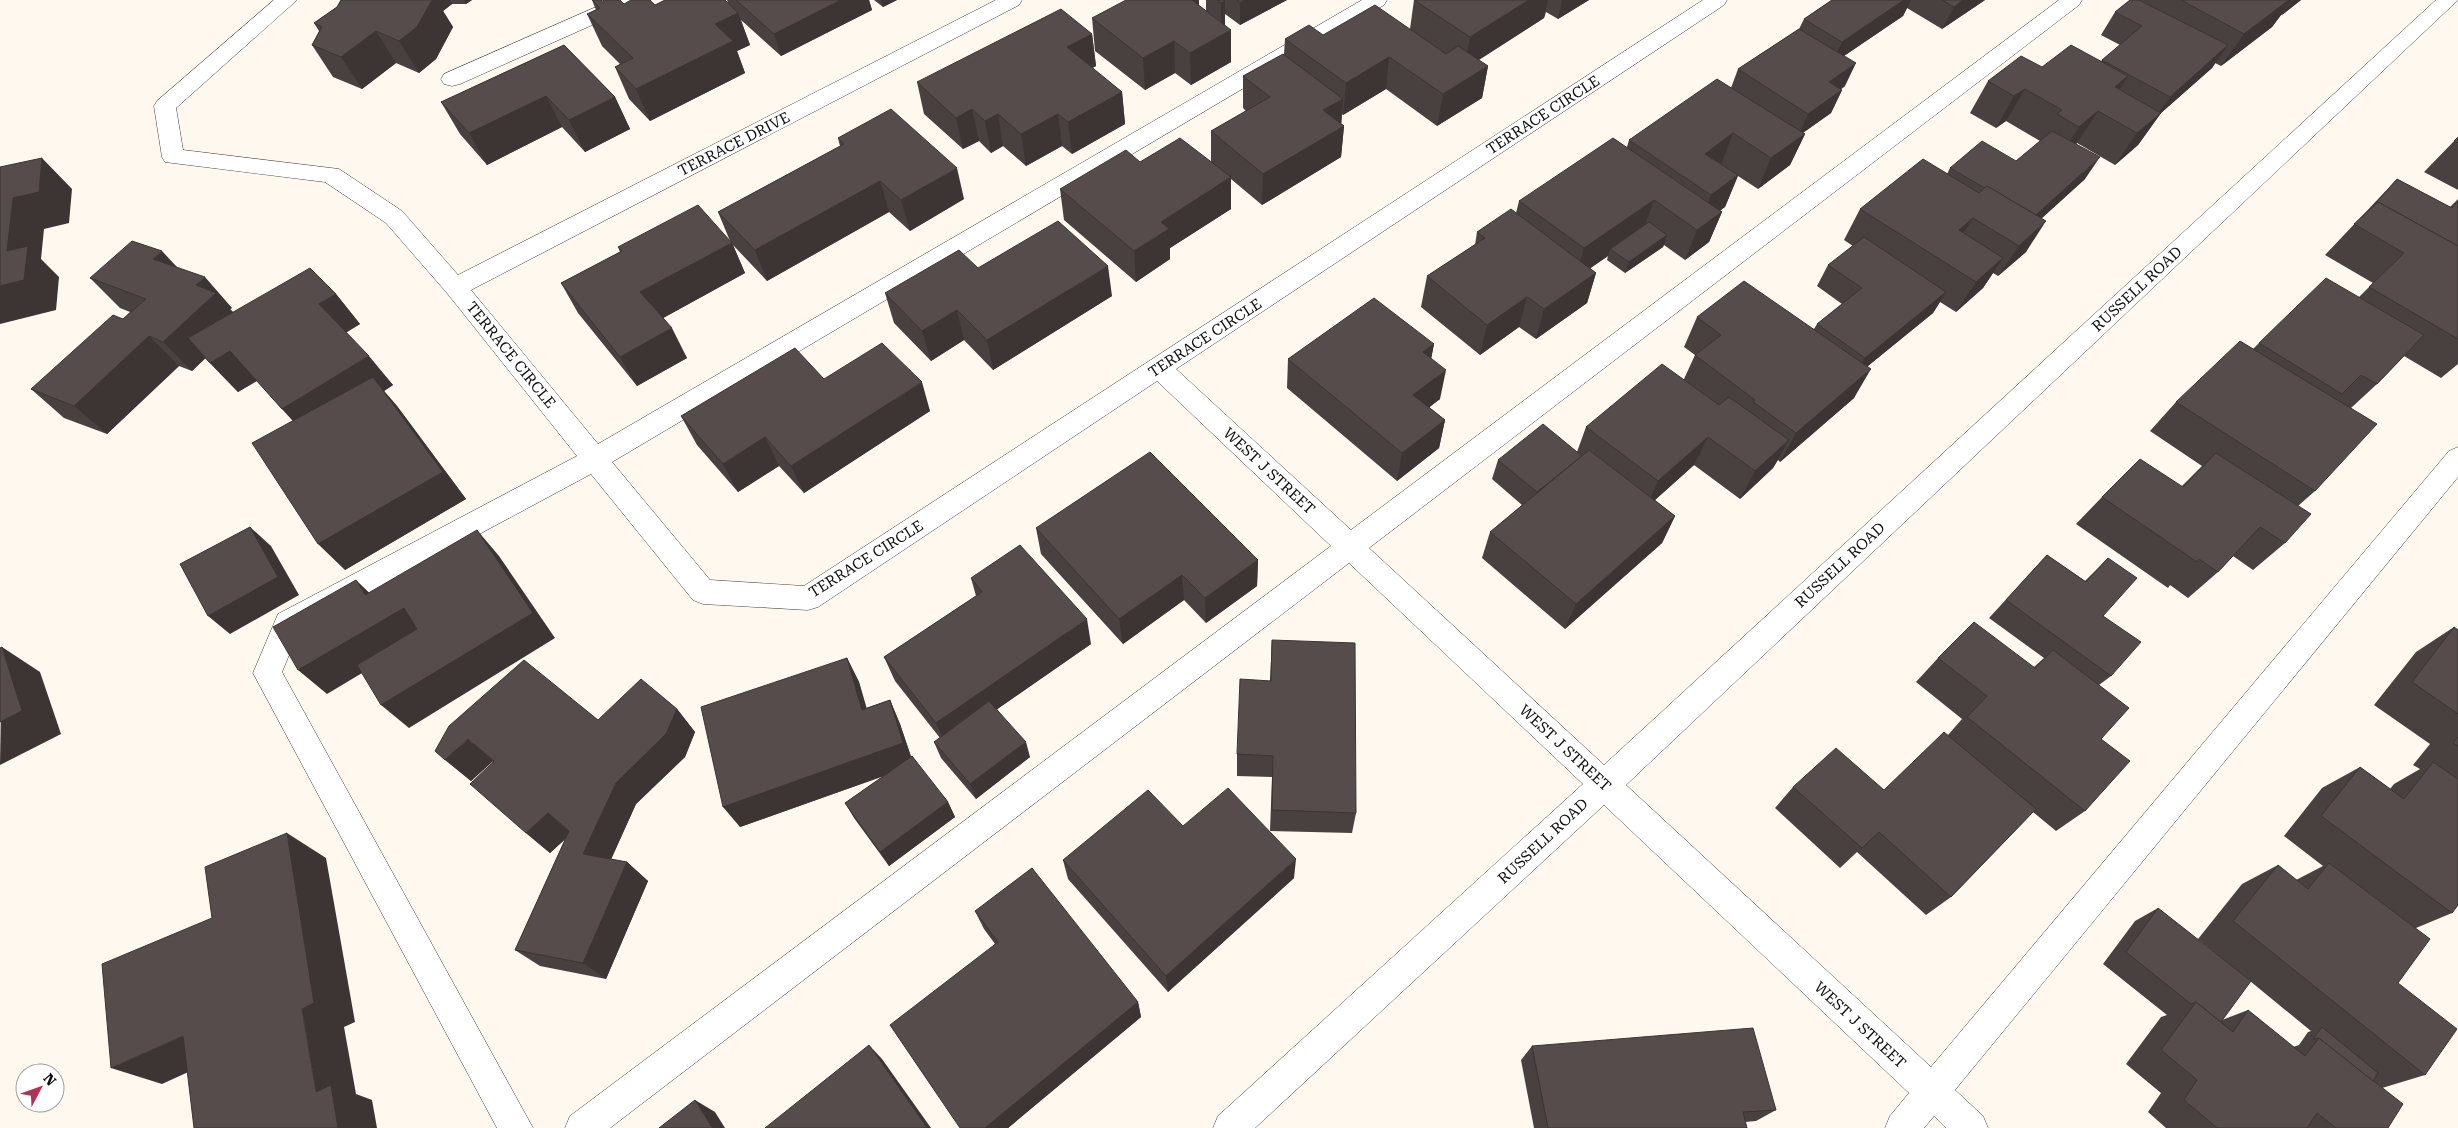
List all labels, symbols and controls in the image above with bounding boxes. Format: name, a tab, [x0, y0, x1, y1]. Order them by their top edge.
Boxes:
street label: TERRACE CIRCLE	[1483, 72, 1603, 158]
street label: TERRACE DRIVE	[675, 108, 793, 180]
street label: RUSSELL ROAD	[2088, 243, 2186, 335]
street label: TERRACE CIRCLE	[1145, 295, 1265, 381]
street label: TERRACE CIRCLE	[463, 298, 559, 412]
street label: WEST J STREET	[1219, 424, 1319, 518]
street label: TERRACE CIRCLE	[806, 517, 926, 601]
street label: RUSSELL ROAD	[1791, 519, 1889, 611]
street label: WEST J STREET	[1515, 701, 1615, 795]
street label: RUSSELL ROAD	[1494, 795, 1592, 887]
street label: WEST J STREET	[1810, 978, 1910, 1072]
north arrow	[15, 1063, 65, 1113]
text: N	[40, 1070, 60, 1089]

